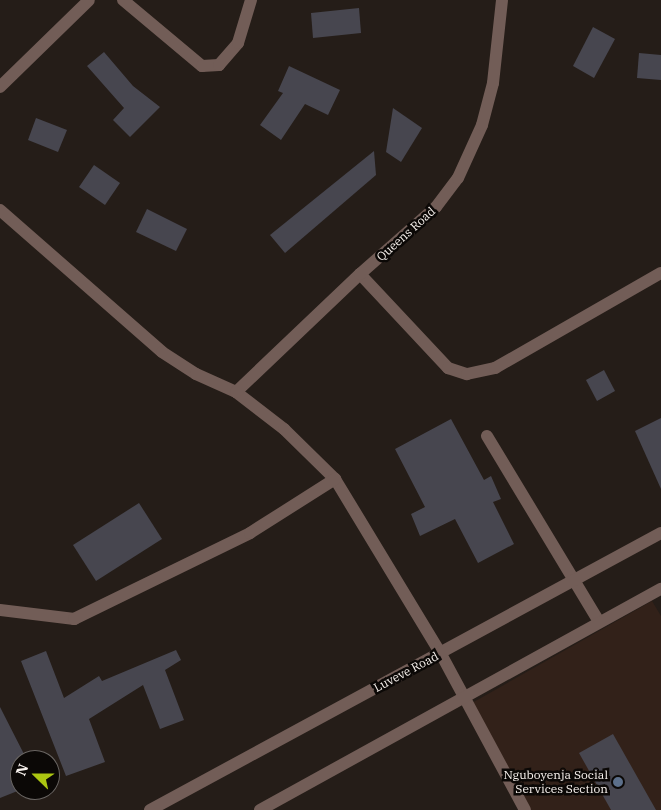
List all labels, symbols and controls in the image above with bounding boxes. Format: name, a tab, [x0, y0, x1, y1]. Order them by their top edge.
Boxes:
street label: Queens Road	[374, 204, 438, 264]
street label: Luveve Road	[371, 649, 441, 695]
north arrow	[10, 750, 60, 800]
text: N	[12, 761, 32, 778]
place label: Nguboyenja Social Services Section	[503, 768, 608, 796]
marker: Nguboyenja Social Services Section	[612, 776, 624, 788]

